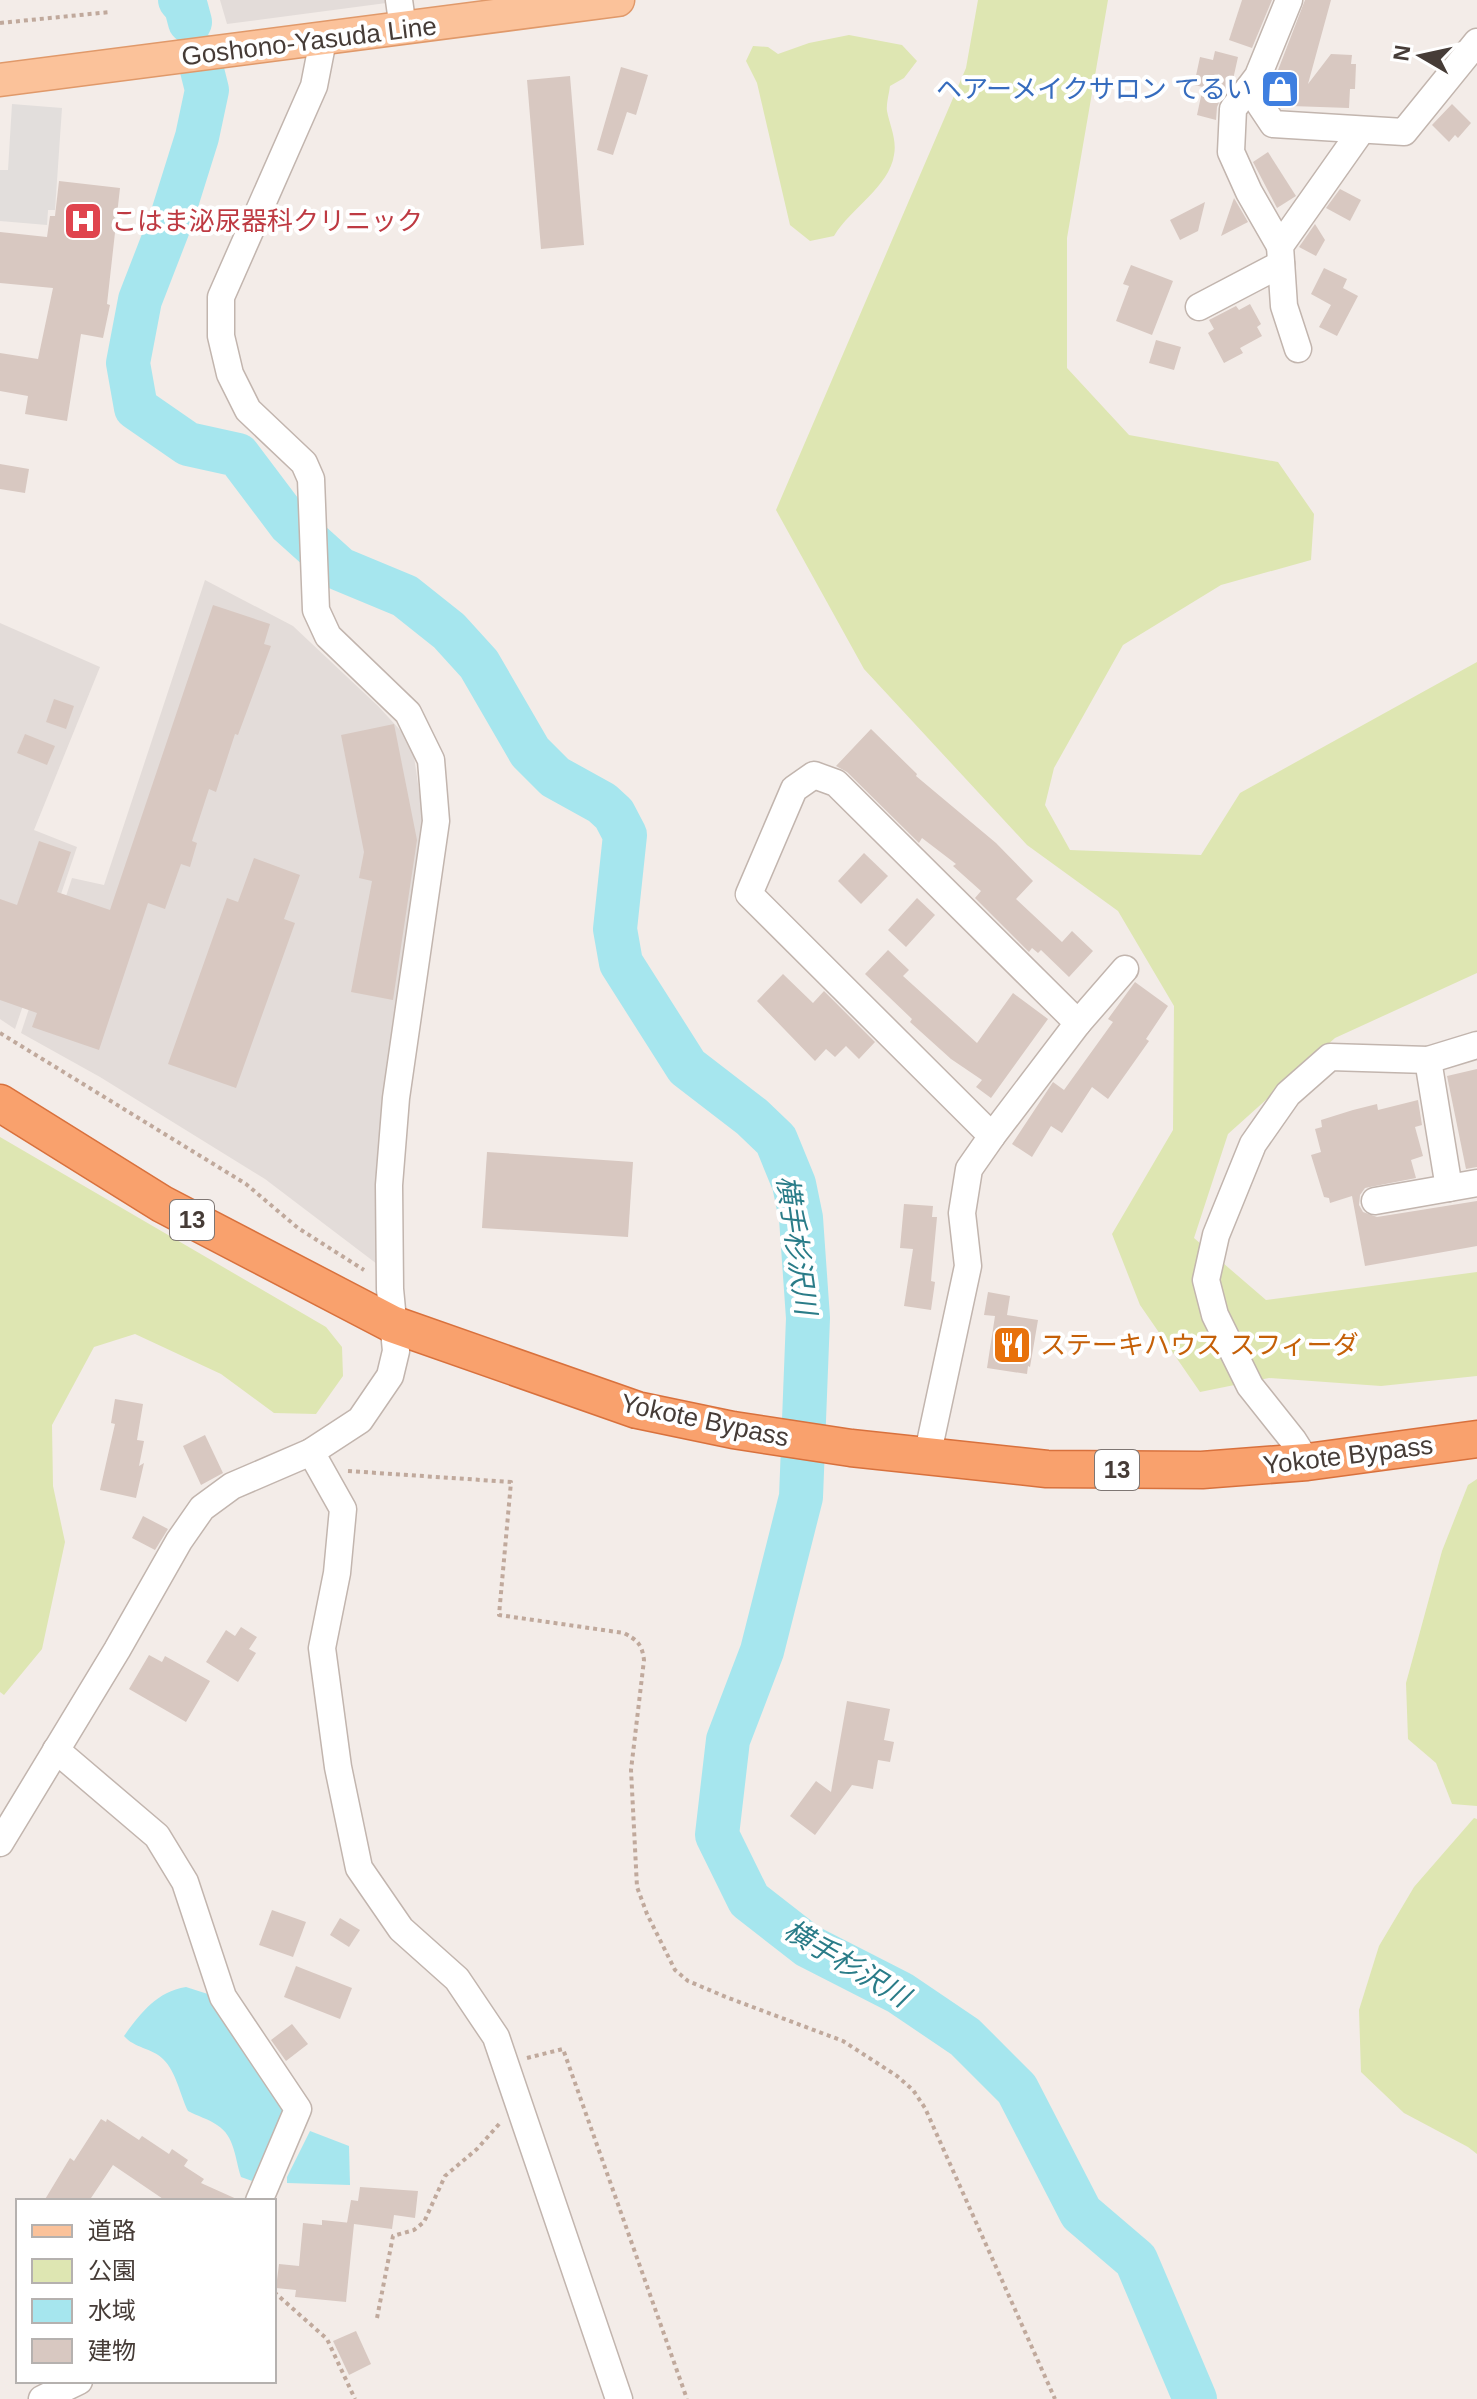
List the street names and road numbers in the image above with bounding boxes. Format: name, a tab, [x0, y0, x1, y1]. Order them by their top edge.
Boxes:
street label: Goshono-Yasuda Line	[180, 10, 438, 72]
road number: 13	[170, 1200, 214, 1240]
street label: Yokote Bypass	[618, 1388, 792, 1452]
street label: Yokote Bypass	[1261, 1430, 1435, 1480]
road number: 13	[1095, 1450, 1139, 1490]

